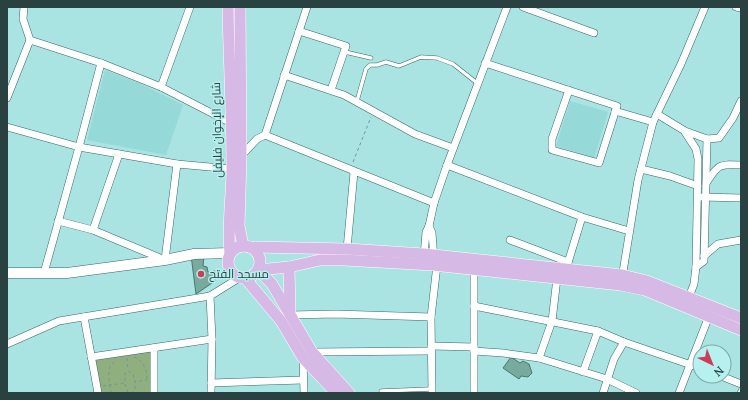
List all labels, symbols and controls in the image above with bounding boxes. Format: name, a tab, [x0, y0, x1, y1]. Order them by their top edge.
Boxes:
street label: شارع الإخوان فليفل	[207, 82, 226, 178]
place label: مسجد الفتح	[209, 265, 269, 282]
marker: مسجد الفتح	[196, 269, 206, 279]
north arrow	[692, 344, 732, 384]
text: N	[711, 363, 727, 380]

